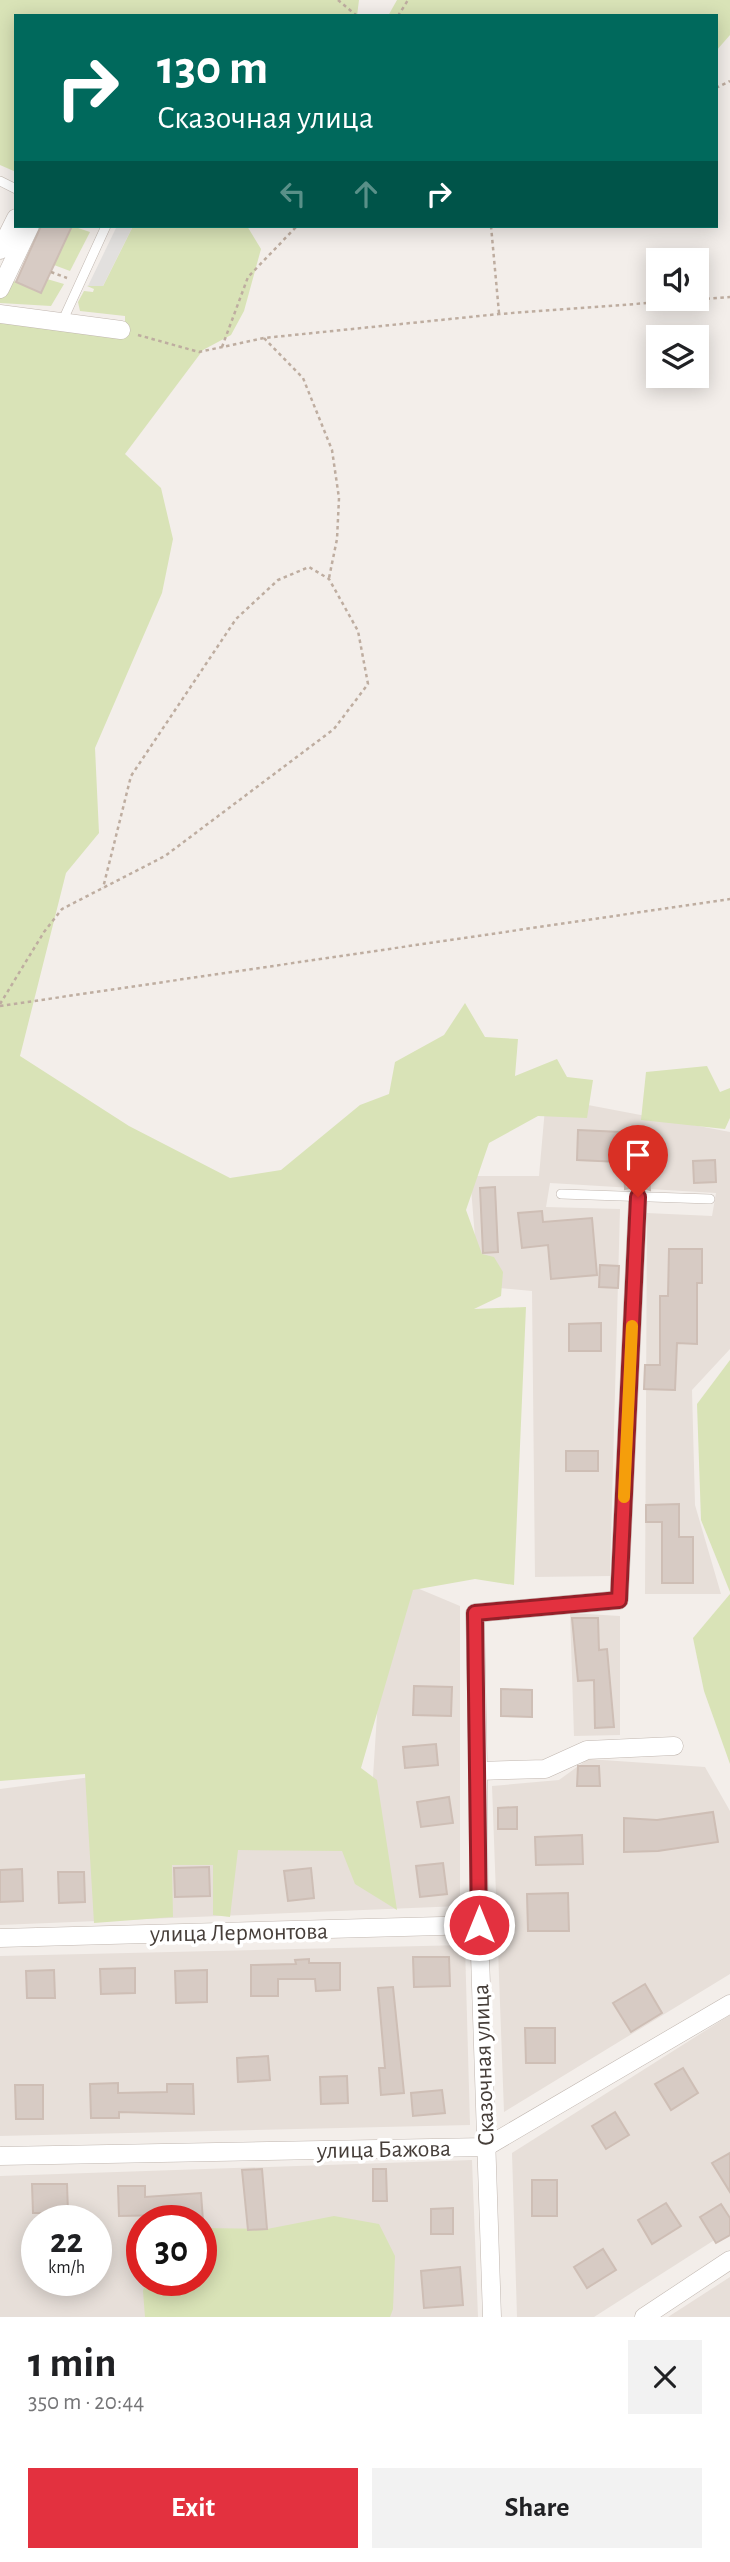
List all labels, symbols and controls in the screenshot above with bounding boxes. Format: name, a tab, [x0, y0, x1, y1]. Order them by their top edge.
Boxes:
icon: right	[42, 42, 133, 133]
text: 130 m	[157, 44, 268, 93]
text: Сказочная улица	[157, 102, 374, 134]
icon: left	[274, 175, 312, 213]
icon: ahead	[347, 175, 385, 213]
icon: right	[420, 175, 458, 213]
map controls	[646, 248, 709, 388]
button: sound	[646, 248, 709, 311]
button: layers	[646, 325, 709, 388]
pin	[608, 1125, 668, 1197]
icon: arrive	[619, 1136, 657, 1174]
position arrow	[442, 1888, 516, 1962]
street label: улица Лермонтова	[149, 1919, 328, 1947]
street label: Сказочная улица	[469, 1983, 499, 2147]
street label: улица Бажова	[316, 2137, 451, 2163]
speed limit sign: 30	[126, 2205, 217, 2296]
text: 22	[50, 2224, 83, 2259]
text: km/h	[48, 2259, 85, 2277]
button: close	[628, 2340, 702, 2414]
text: 1 min	[28, 2342, 117, 2384]
text: 350 m · 20:44	[28, 2391, 144, 2414]
button: Exit	[28, 2468, 358, 2548]
button: Share	[372, 2468, 702, 2548]

